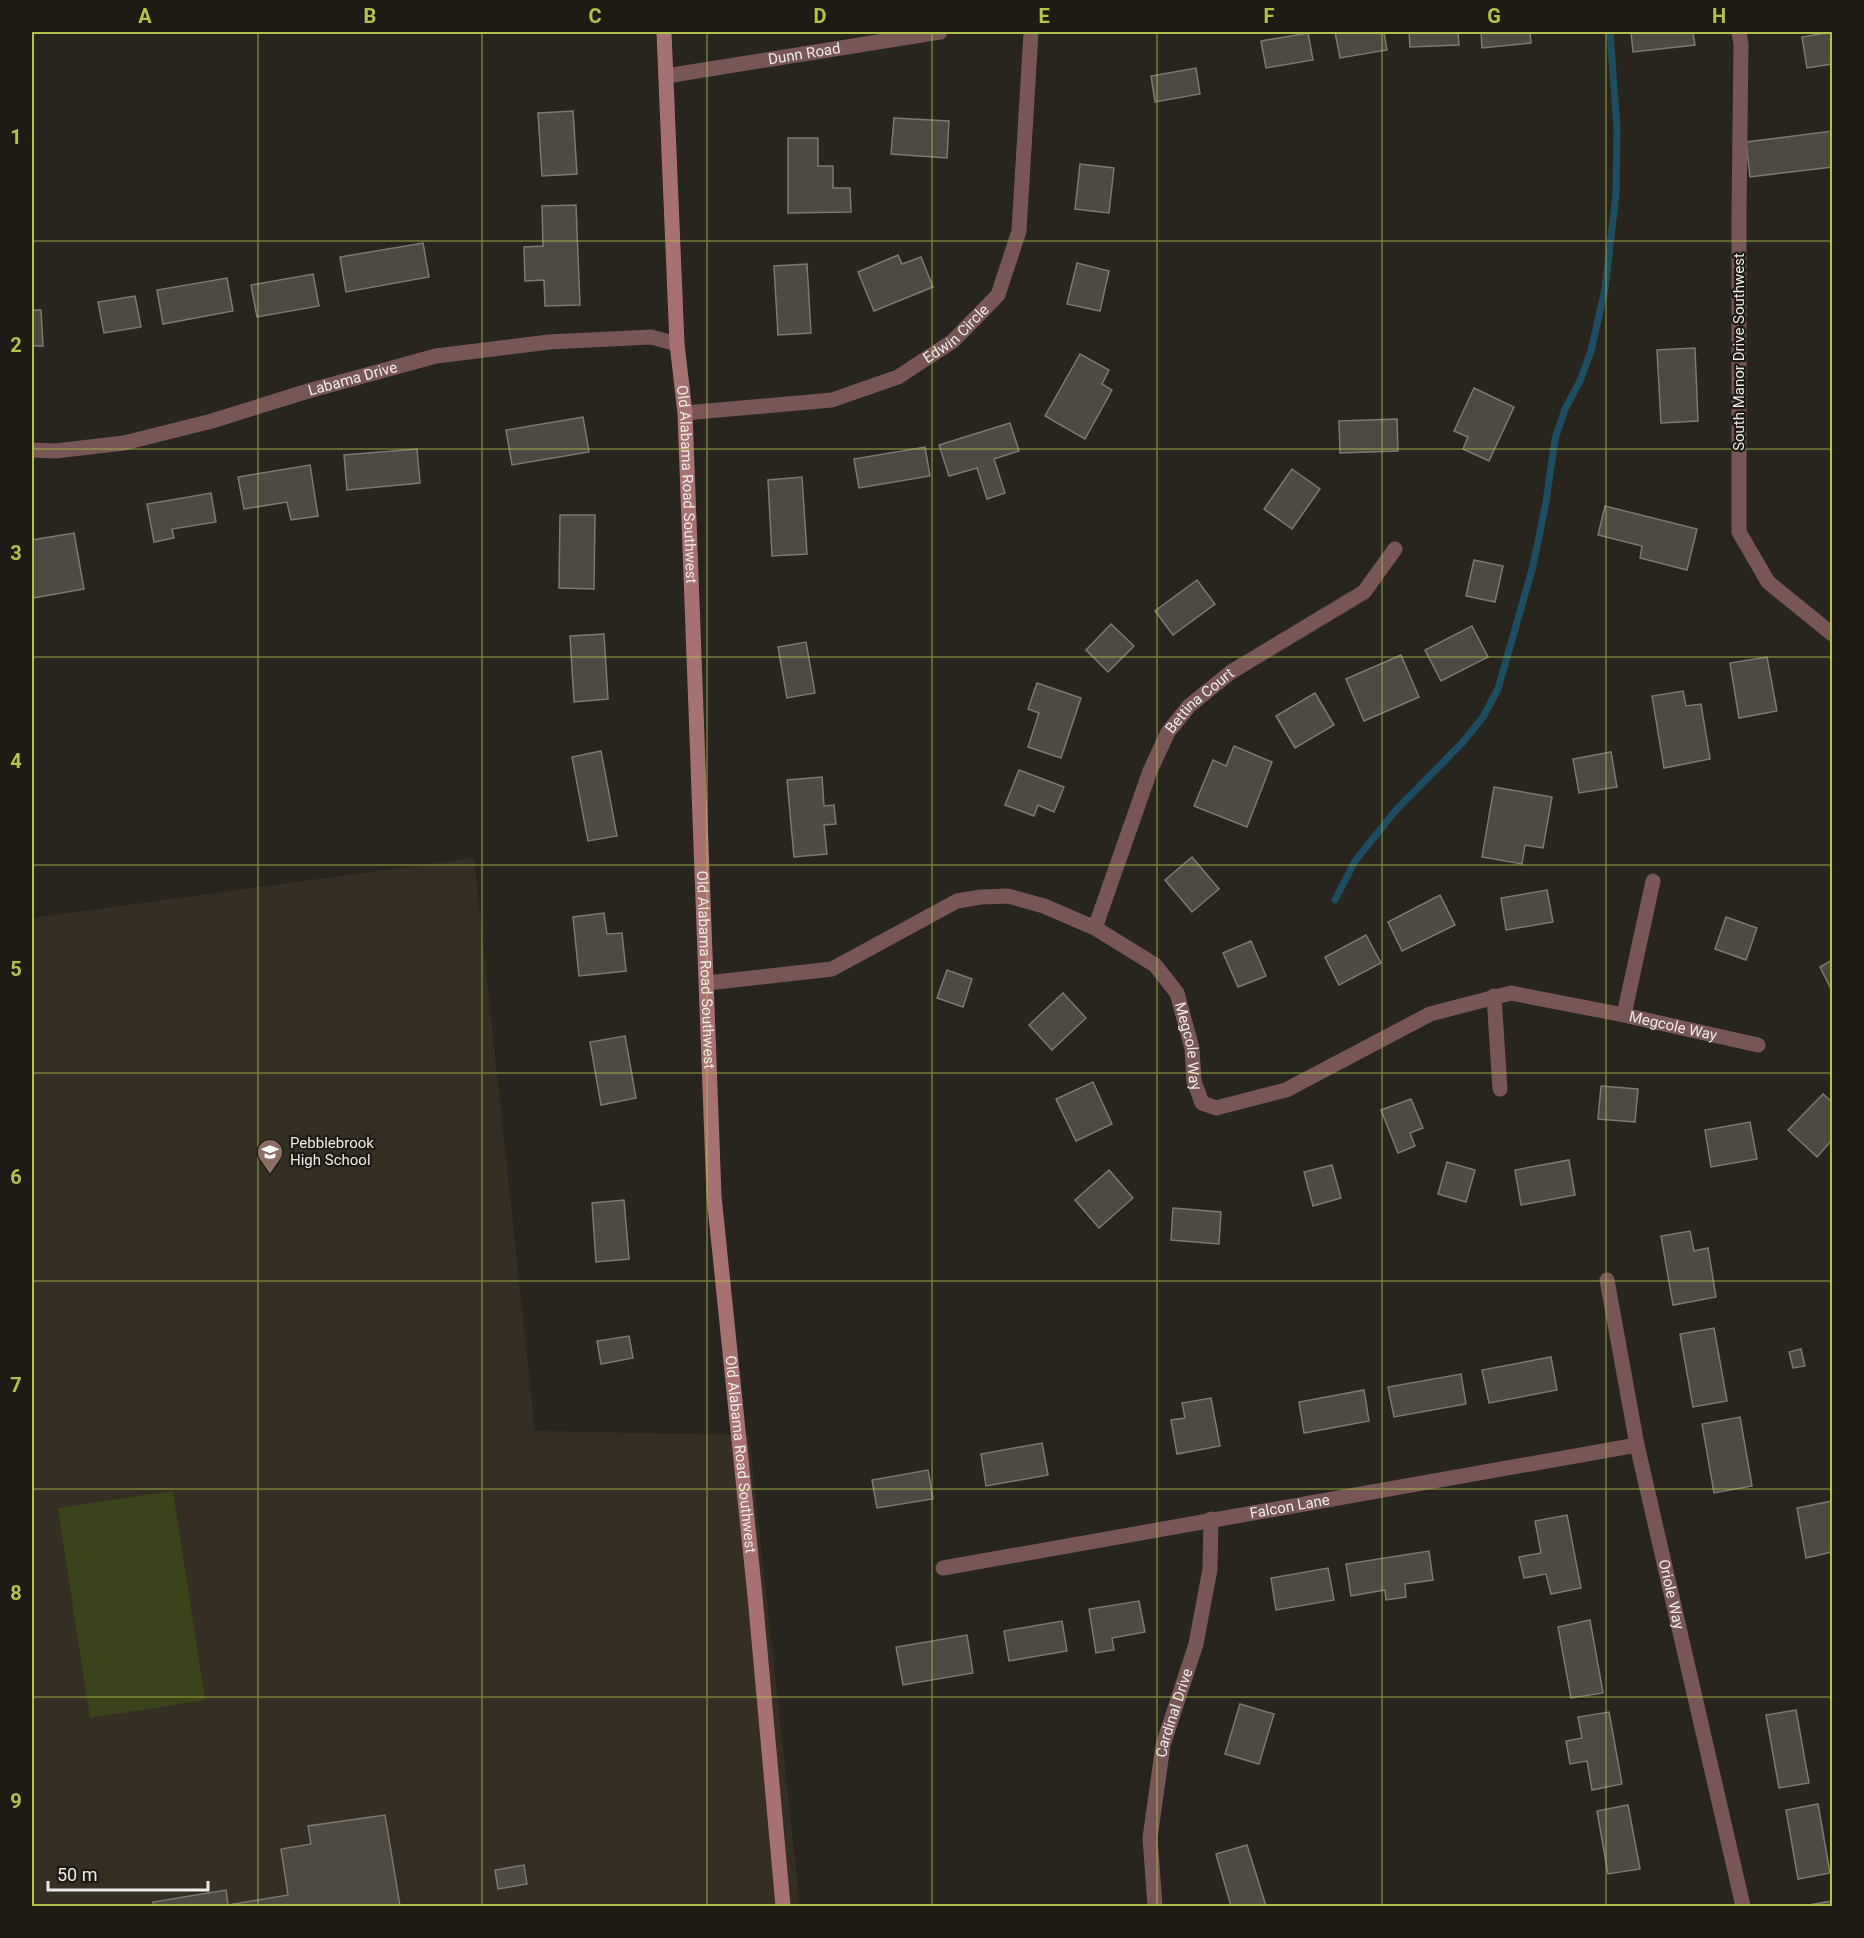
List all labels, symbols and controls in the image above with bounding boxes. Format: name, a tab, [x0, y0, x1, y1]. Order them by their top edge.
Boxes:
text: A	[138, 4, 152, 28]
text: B	[364, 4, 376, 28]
text: C	[588, 4, 602, 28]
text: D	[814, 4, 827, 28]
text: E	[1038, 4, 1050, 28]
text: F	[1264, 4, 1275, 28]
text: G	[1487, 4, 1501, 28]
text: H	[1712, 4, 1726, 28]
street label: Dunn Road	[767, 39, 842, 68]
text: 1	[10, 125, 22, 149]
street label: South Manor Drive Southwest	[1730, 253, 1748, 451]
street label: Edwin Circle	[920, 301, 993, 367]
text: 2	[10, 333, 22, 357]
street label: Labama Drive	[306, 358, 399, 400]
street label: Old Alabama Road Southwest	[673, 384, 700, 584]
text: 3	[10, 541, 22, 565]
street label: Bettina Court	[1161, 664, 1238, 737]
text: 4	[10, 749, 22, 773]
street label: Old Alabama Road Southwest	[693, 870, 718, 1069]
text: 5	[10, 957, 22, 981]
street label: Megcole Way	[1171, 1000, 1206, 1093]
street label: Megcole Way	[1627, 1007, 1719, 1045]
place label: Pebblebrook High School	[290, 1134, 374, 1169]
school or university icon: Pebblebrook High School	[255, 1137, 285, 1175]
text: 6	[10, 1165, 22, 1189]
street label: Old Alabama Road Southwest	[721, 1355, 760, 1554]
text: 7	[10, 1373, 22, 1397]
street label: Falcon Lane	[1248, 1491, 1331, 1522]
street label: Oriole Way	[1655, 1558, 1688, 1631]
text: 8	[10, 1581, 22, 1605]
street label: Cardinal Drive	[1152, 1666, 1196, 1759]
text: 9	[10, 1789, 22, 1813]
scale bar	[48, 1854, 208, 1892]
text: 50 m	[57, 1864, 97, 1885]

